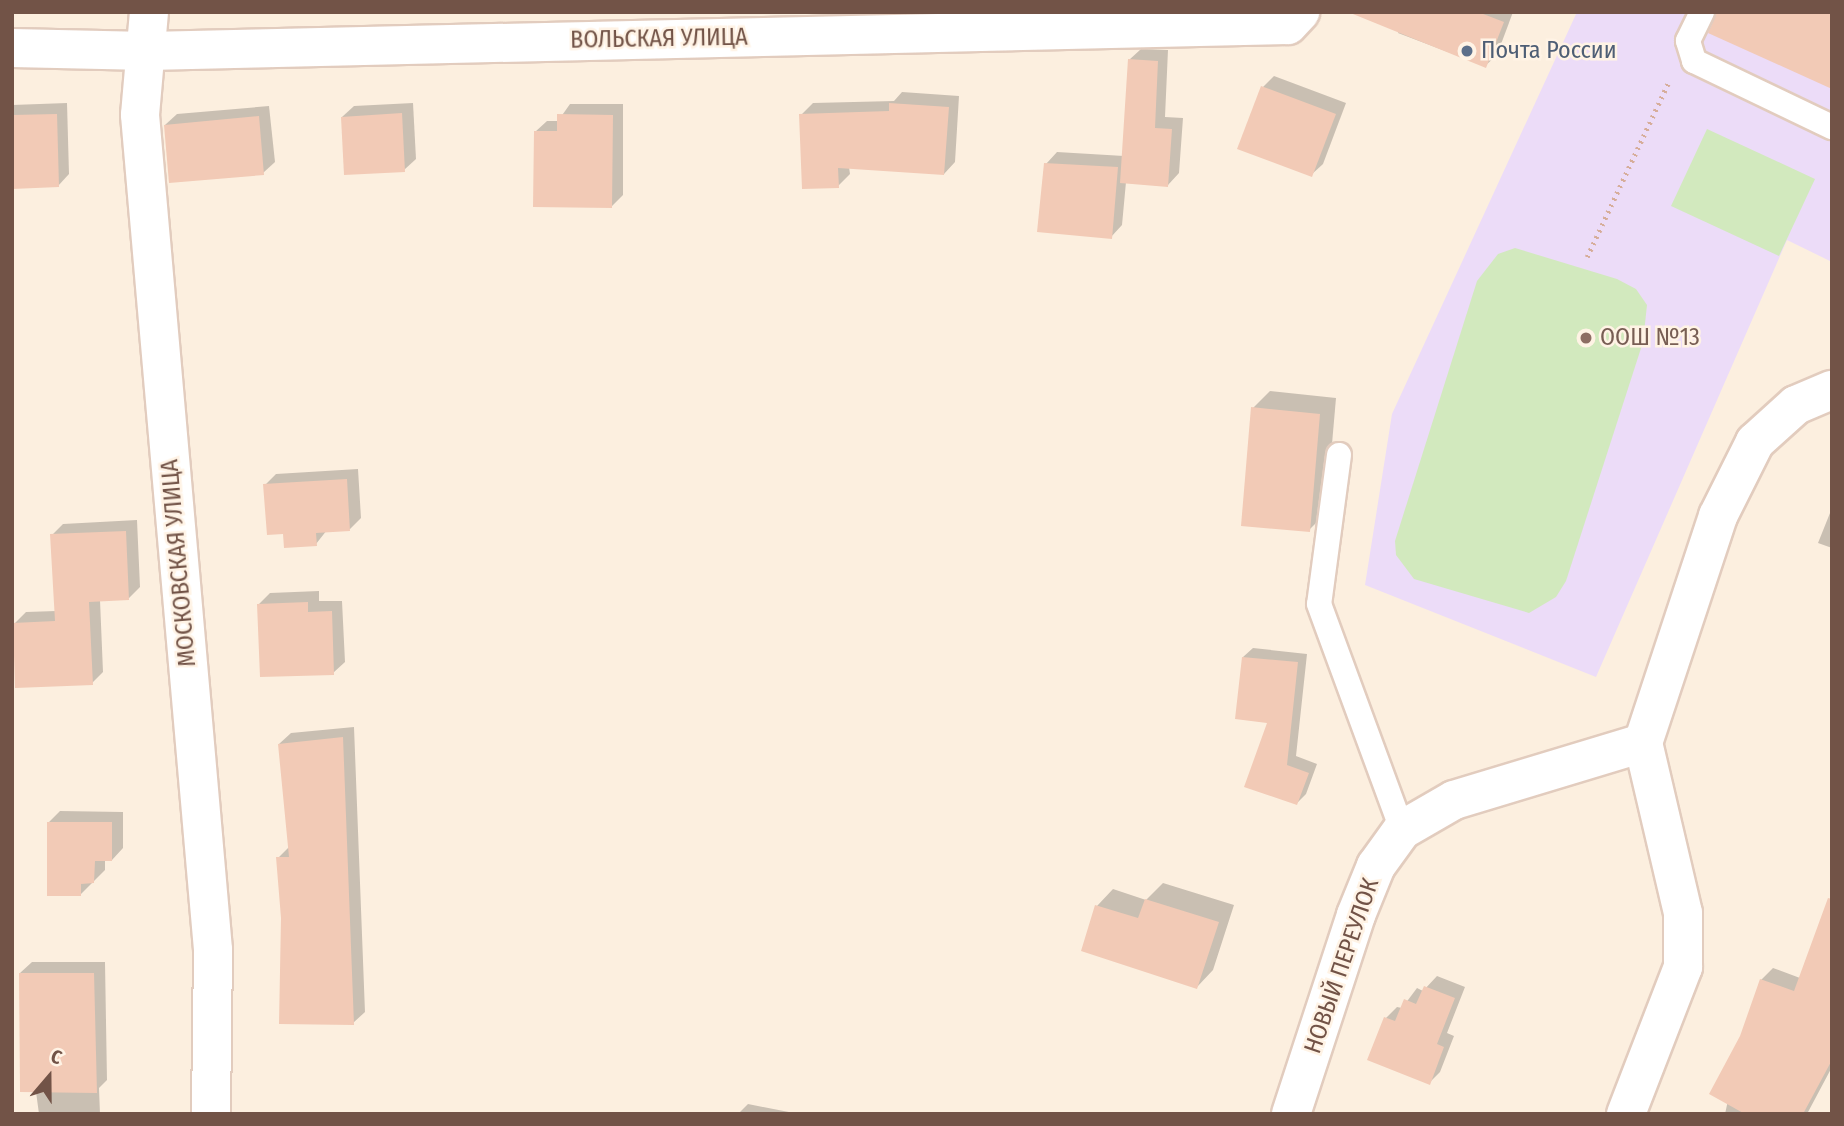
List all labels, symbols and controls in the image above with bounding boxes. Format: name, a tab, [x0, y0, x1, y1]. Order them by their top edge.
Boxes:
street label: ВОЛЬСКАЯ УЛИЦА	[570, 23, 748, 55]
place label: Почта России	[1481, 37, 1617, 65]
marker: Почта России	[1459, 43, 1475, 59]
place label: ООШ №13	[1600, 324, 1700, 352]
marker: ООШ №13	[1578, 330, 1594, 346]
street label: МОСКОВСКАЯ УЛИЦА	[156, 458, 202, 668]
street label: НОВЫЙ ПЕРЕУЛОК	[1299, 875, 1385, 1057]
north arrow	[14, 1042, 84, 1112]
text: С	[48, 1044, 65, 1069]

